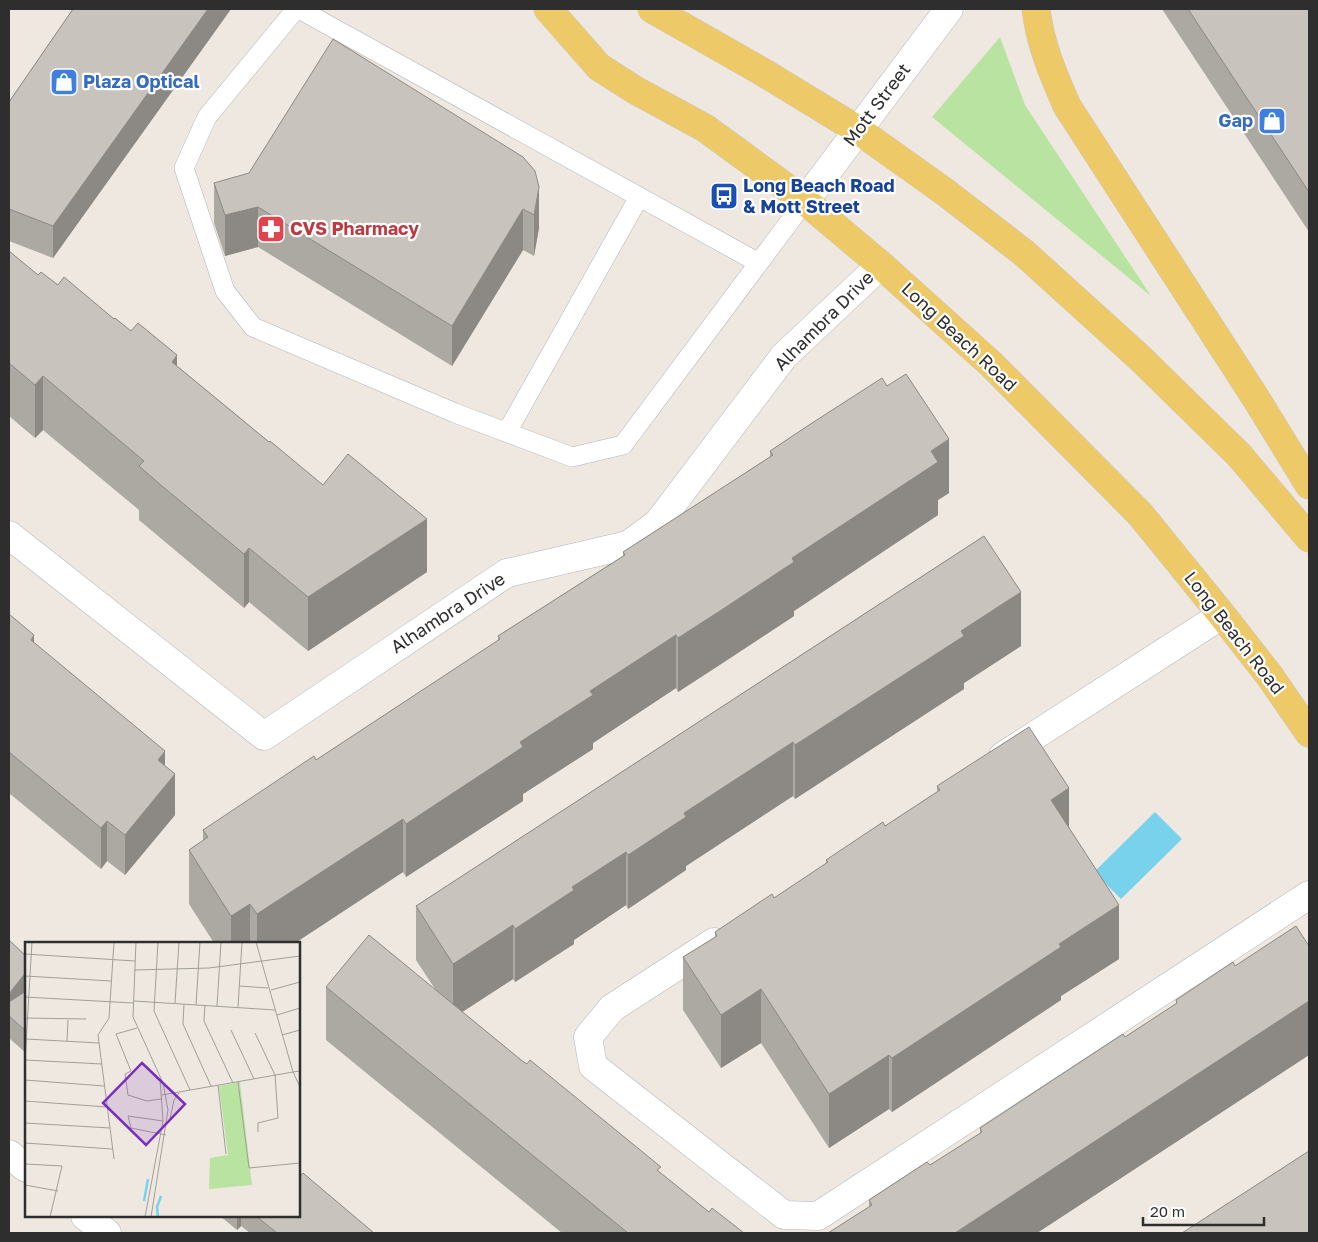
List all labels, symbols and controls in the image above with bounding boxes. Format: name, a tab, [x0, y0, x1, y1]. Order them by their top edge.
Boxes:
street label: Mott Street	[838, 59, 915, 150]
shop icon: Plaza Optical	[49, 67, 79, 97]
place label: Plaza Optical	[83, 70, 199, 92]
shop icon: Gap	[1257, 106, 1287, 136]
place label: Gap	[1218, 109, 1253, 131]
place label: Long Beach Road & Mott Street	[743, 174, 895, 217]
bus stop icon: Long Beach Road & Mott Street	[709, 181, 739, 211]
pharmacy icon: CVS Pharmacy	[256, 214, 286, 244]
place label: CVS Pharmacy	[290, 217, 419, 239]
street label: Alhambra Drive	[769, 266, 878, 375]
street label: Long Beach Road	[897, 277, 1022, 395]
street label: Alhambra Drive	[386, 567, 509, 657]
street label: Long Beach Road	[1180, 567, 1290, 698]
inset map	[25, 942, 300, 1217]
scale bar	[1143, 1194, 1264, 1226]
text: 20 m	[1150, 1202, 1185, 1220]

